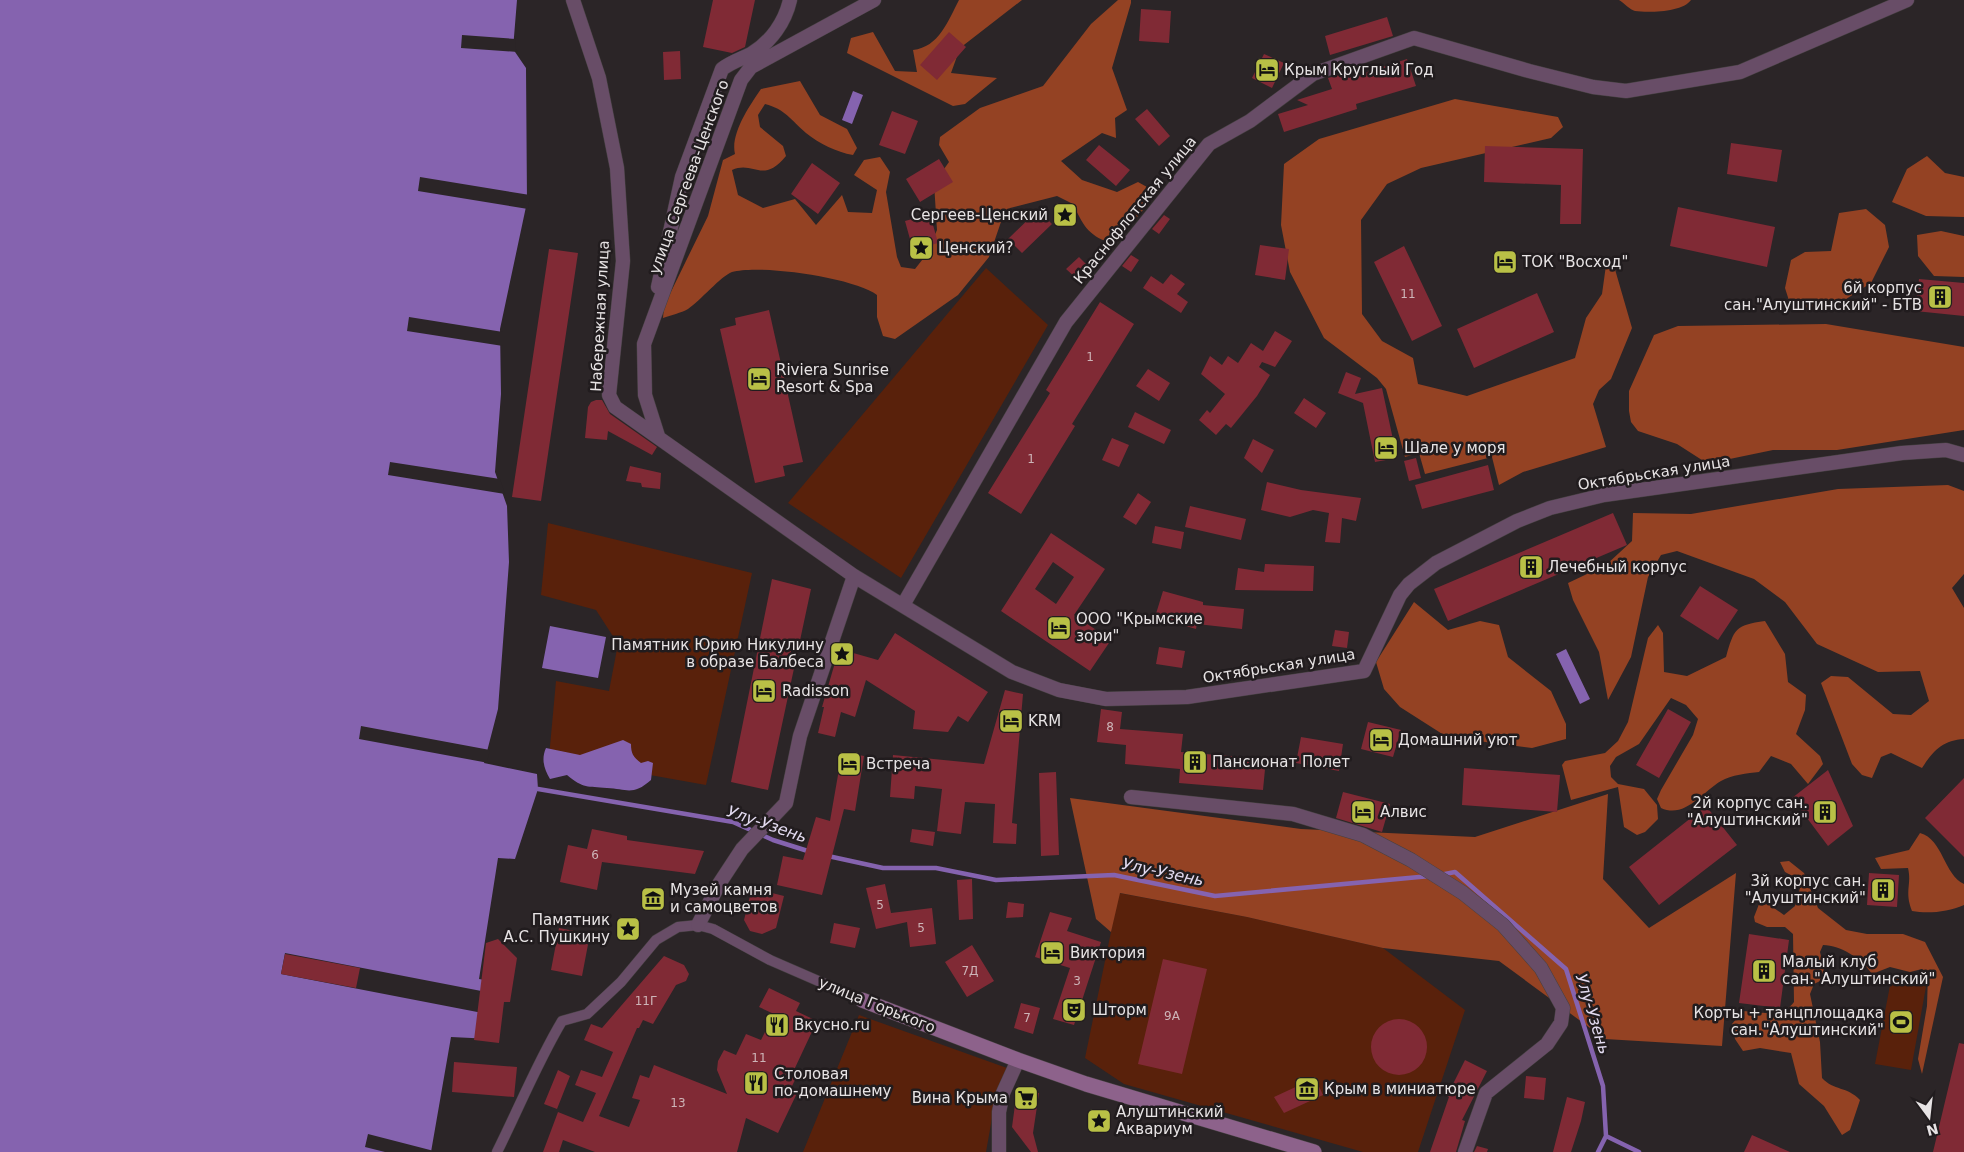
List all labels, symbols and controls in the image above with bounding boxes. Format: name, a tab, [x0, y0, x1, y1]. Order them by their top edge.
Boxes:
hotel icon: Крым Круглый Год	[1254, 57, 1280, 83]
place label: Крым Круглый Год	[1284, 61, 1434, 79]
street label: улица Сергеева-Ценского	[645, 77, 733, 277]
street label: Краснофлотская улица	[1070, 133, 1200, 287]
place icon: Сергеев-Ценский	[1052, 202, 1078, 228]
place label: Сергеев-Ценский	[911, 206, 1048, 224]
place icon: Ценский?	[908, 235, 934, 261]
place label: Ценский?	[938, 239, 1013, 257]
street label: Набережная улица	[587, 240, 613, 392]
hotel icon: ТОК "Восход"	[1492, 249, 1518, 275]
place label: ТОК "Восход"	[1521, 253, 1628, 271]
place label: 6й корпус сан."Алуштинский" - БТВ	[1724, 279, 1922, 314]
building icon: 6й корпус сан."Алуштинский" - БТВ	[1927, 284, 1953, 310]
house number: 11	[1400, 287, 1416, 301]
house number: 1	[1086, 350, 1094, 364]
place label: Riviera Sunrise Resort & Spa	[776, 361, 889, 396]
hotel icon: Riviera Sunrise Resort & Spa	[746, 366, 772, 392]
hotel icon: Шале у моря	[1373, 435, 1399, 461]
place label: Шале у моря	[1404, 439, 1506, 457]
house number: 1	[1027, 452, 1035, 466]
street label: Октябрьская улица	[1576, 452, 1732, 494]
building icon: Лечебный корпус	[1518, 554, 1544, 580]
place label: Лечебный корпус	[1548, 558, 1687, 576]
place label: ООО "Крымские зори"	[1076, 610, 1203, 645]
hotel icon: ООО "Крымские зори"	[1046, 615, 1072, 641]
place label: Памятник Юрию Никулину в образе Балбеса	[611, 636, 824, 671]
place icon: Памятник Юрию Никулину в образе Балбеса	[829, 641, 855, 667]
street label: Октябрьская улица	[1201, 645, 1357, 687]
hotel icon: Radisson	[751, 678, 777, 704]
place label: Radisson	[782, 682, 849, 700]
hotel icon: KRM	[998, 708, 1024, 734]
place label: KRM	[1028, 712, 1061, 730]
house number: 8	[1106, 720, 1114, 734]
hotel icon: Домашний уют	[1368, 727, 1394, 753]
place label: Домашний уют	[1398, 731, 1518, 749]
building icon: Пансионат Полет	[1182, 749, 1208, 775]
hotel icon: Встреча	[836, 751, 862, 777]
place label: Пансионат Полет	[1212, 753, 1350, 771]
place label: Встреча	[866, 755, 930, 773]
place label: 2й корпус сан. "Алуштинский"	[1687, 794, 1808, 829]
hotel icon: Алвис	[1350, 799, 1376, 825]
building icon: 2й корпус сан. "Алуштинский"	[1812, 799, 1838, 825]
water label: Улу-Узень	[725, 801, 809, 847]
place label: Алвис	[1380, 803, 1427, 821]
house number: 6	[591, 848, 599, 862]
water label: Улу-Узень	[1120, 854, 1206, 890]
place label: 3й корпус сан. "Алуштинский"	[1745, 872, 1866, 907]
building icon: 3й корпус сан. "Алуштинский"	[1870, 877, 1896, 903]
place label: Музей камня и самоцветов	[670, 881, 777, 916]
museum icon: Музей камня и самоцветов	[640, 886, 666, 912]
house number: 5	[876, 898, 884, 912]
place label: Памятник А.С. Пушкину	[504, 911, 610, 946]
place icon: Памятник А.С. Пушкину	[615, 916, 641, 942]
house number: 5	[917, 921, 925, 935]
hotel icon: Виктория	[1039, 940, 1065, 966]
place label: Виктория	[1070, 944, 1145, 962]
place label: Малый клуб сан."Алуштинский"	[1782, 953, 1935, 988]
building icon: Малый клуб сан."Алуштинский"	[1751, 958, 1777, 984]
house number: 7Д	[961, 964, 979, 978]
water label: Улу-Узень	[1572, 971, 1614, 1057]
street label: улица Горького	[816, 973, 938, 1037]
house number: 3	[1073, 974, 1081, 988]
house number: 11Г	[635, 994, 657, 1008]
theatre icon: Шторм	[1061, 997, 1087, 1023]
place label: Шторм	[1092, 1001, 1147, 1019]
place label: Корты + танцплощадка сан."Алуштинский"	[1694, 1004, 1884, 1039]
house number: 9А	[1164, 1009, 1181, 1023]
sports icon: Корты + танцплощадка сан."Алуштинский"	[1888, 1009, 1914, 1035]
house number: 7	[1023, 1011, 1031, 1025]
restaurant icon: Вкусно.ru	[764, 1012, 790, 1038]
place label: Вкусно.ru	[794, 1016, 870, 1034]
house number: 11	[751, 1051, 767, 1065]
place label: Столовая по-домашнему	[774, 1065, 892, 1100]
restaurant icon: Столовая по-домашнему	[743, 1070, 769, 1096]
museum icon: Крым в миниатюре	[1294, 1076, 1320, 1102]
place label: Крым в миниатюре	[1324, 1080, 1476, 1098]
supermarket icon: Вина Крыма	[1013, 1085, 1039, 1111]
place label: Вина Крыма	[912, 1089, 1008, 1107]
north arrow	[1904, 1092, 1954, 1142]
house number: 13	[670, 1096, 686, 1110]
place label: Алуштинский Аквариум	[1116, 1103, 1224, 1138]
place icon: Алуштинский Аквариум	[1086, 1108, 1112, 1134]
text: N	[1925, 1120, 1940, 1139]

